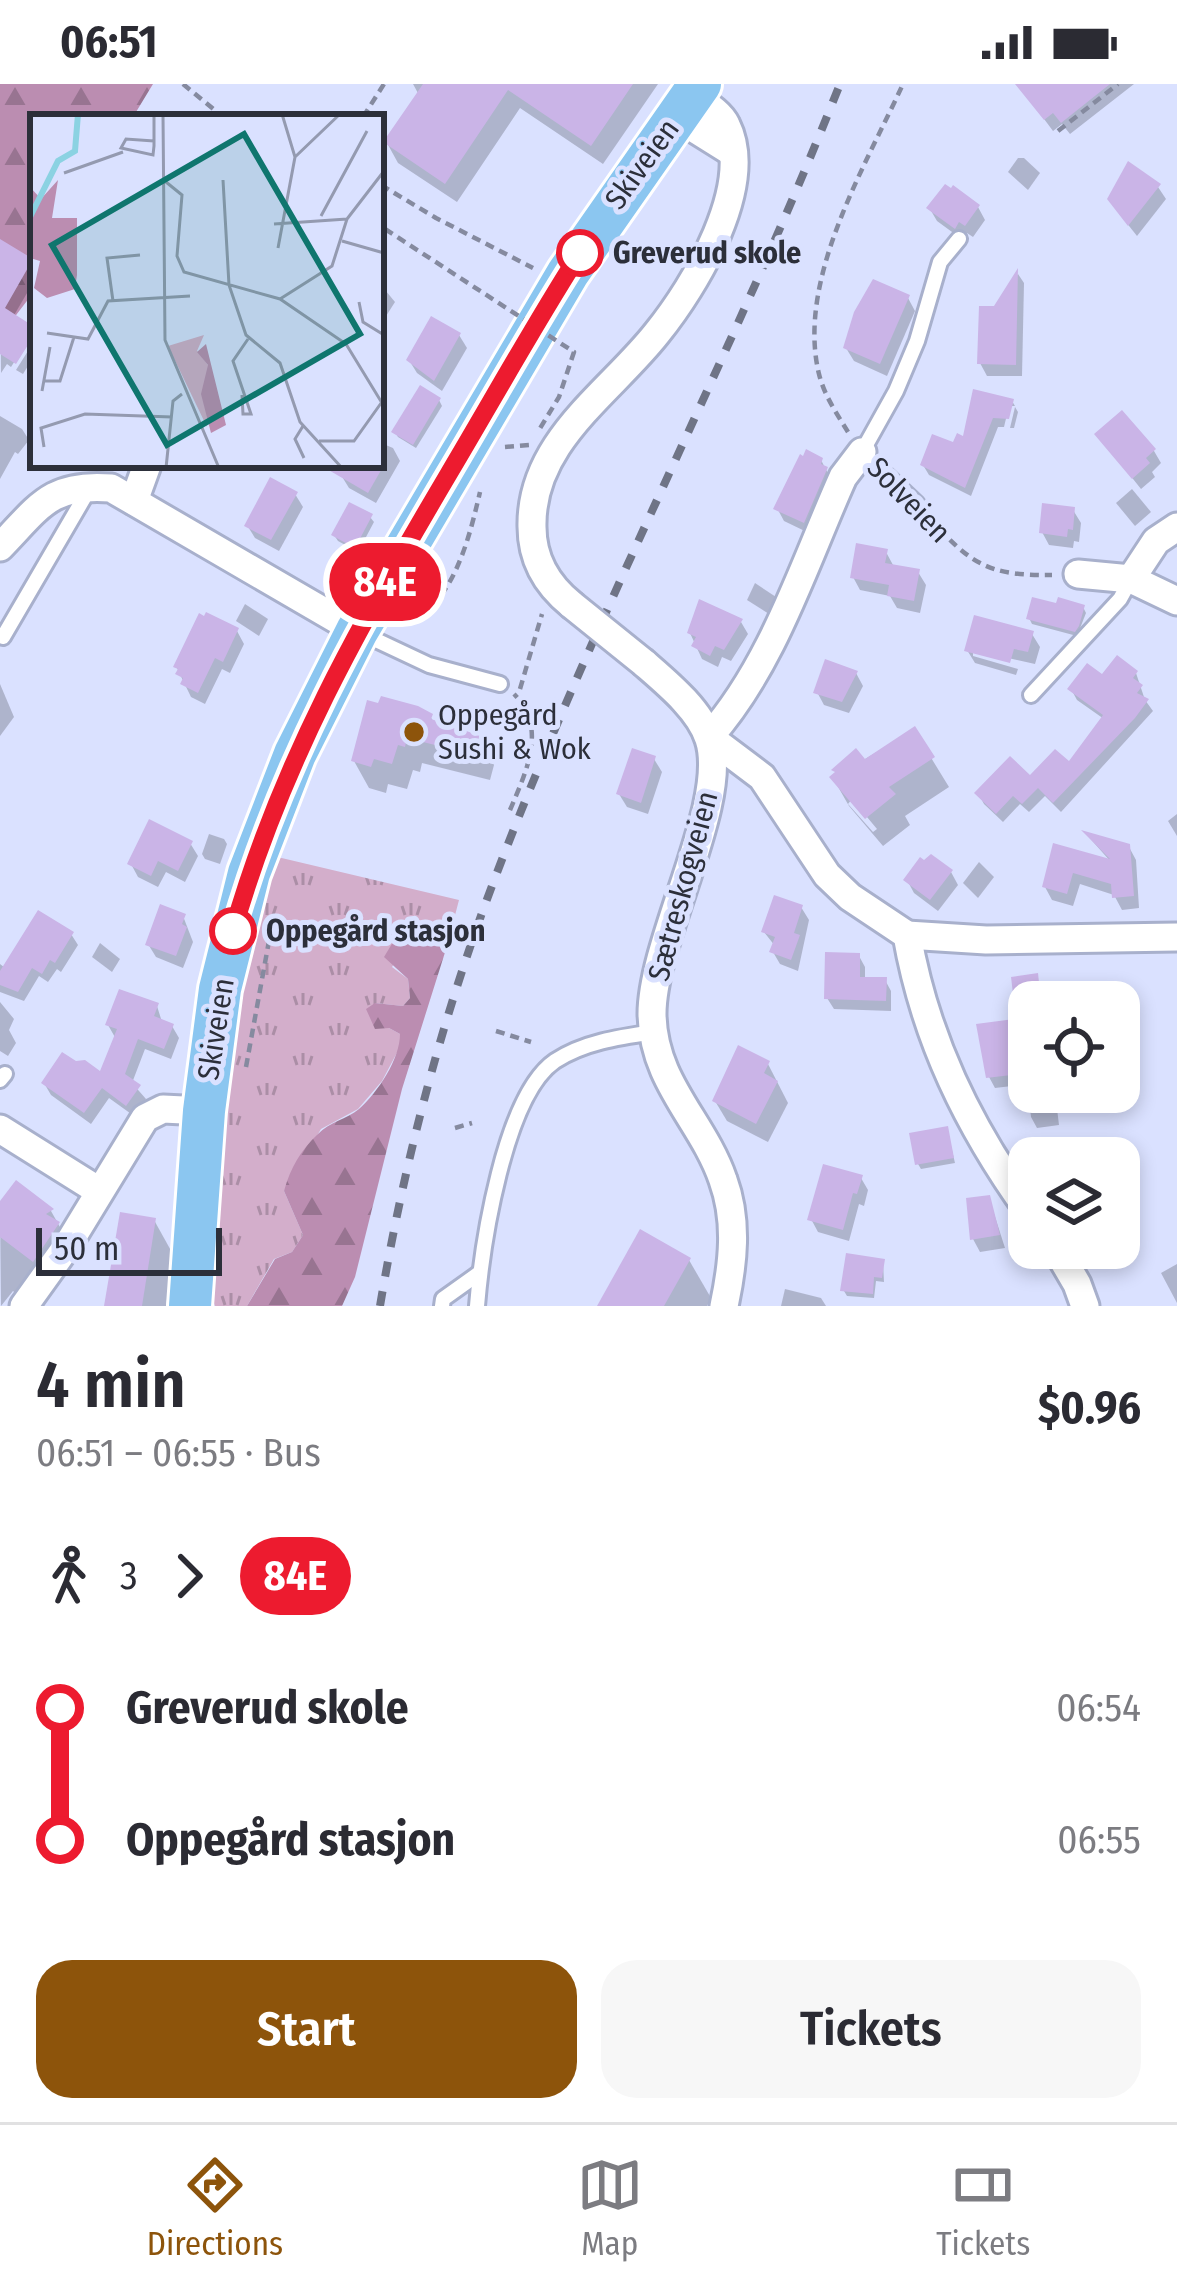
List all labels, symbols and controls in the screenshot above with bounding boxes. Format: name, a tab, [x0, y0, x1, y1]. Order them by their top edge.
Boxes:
text: 06:51	[60, 15, 157, 69]
street label: Skiveien	[597, 112, 687, 216]
inset map	[30, 114, 384, 468]
marker: Greverud skole	[558, 231, 602, 275]
place label: Greverud skole	[613, 235, 801, 271]
street label: Solveien	[860, 450, 958, 550]
line badge: 84E	[316, 543, 454, 621]
text: 84E	[353, 557, 417, 607]
place label: Oppegård Sushi & Wok	[438, 697, 591, 767]
marker: Oppegård Sushi & Wok	[401, 719, 427, 745]
street label: Sætreskogveien	[640, 787, 726, 985]
marker: Oppegård stasjon	[211, 909, 255, 953]
place label: Oppegård stasjon	[266, 913, 485, 949]
street label: Skiveien	[190, 975, 242, 1083]
map controls	[1008, 981, 1140, 1269]
button: locate	[1008, 981, 1140, 1113]
button: layers	[1008, 1137, 1140, 1269]
scale bar	[36, 1222, 222, 1275]
text: 50 m	[54, 1229, 119, 1269]
text: 4 min	[36, 1345, 186, 1424]
text: $0.96	[1038, 1381, 1141, 1435]
text: 06:51 – 06:55 · Bus	[36, 1430, 321, 1476]
icon: walk	[36, 1543, 102, 1609]
icon: forward	[156, 1543, 222, 1609]
text: 84E	[264, 1551, 327, 1601]
text: 3	[120, 1553, 138, 1599]
text: Greverud skole	[126, 1681, 408, 1735]
text: 06:54	[1056, 1685, 1141, 1731]
text: Oppegård stasjon	[126, 1813, 455, 1867]
text: 06:55	[1057, 1817, 1141, 1863]
button: Start	[36, 1960, 577, 2098]
button: Tickets	[601, 1960, 1141, 2098]
tab: Directions	[147, 2152, 283, 2264]
tab: Map	[577, 2152, 643, 2264]
tab: Tickets	[936, 2152, 1030, 2264]

